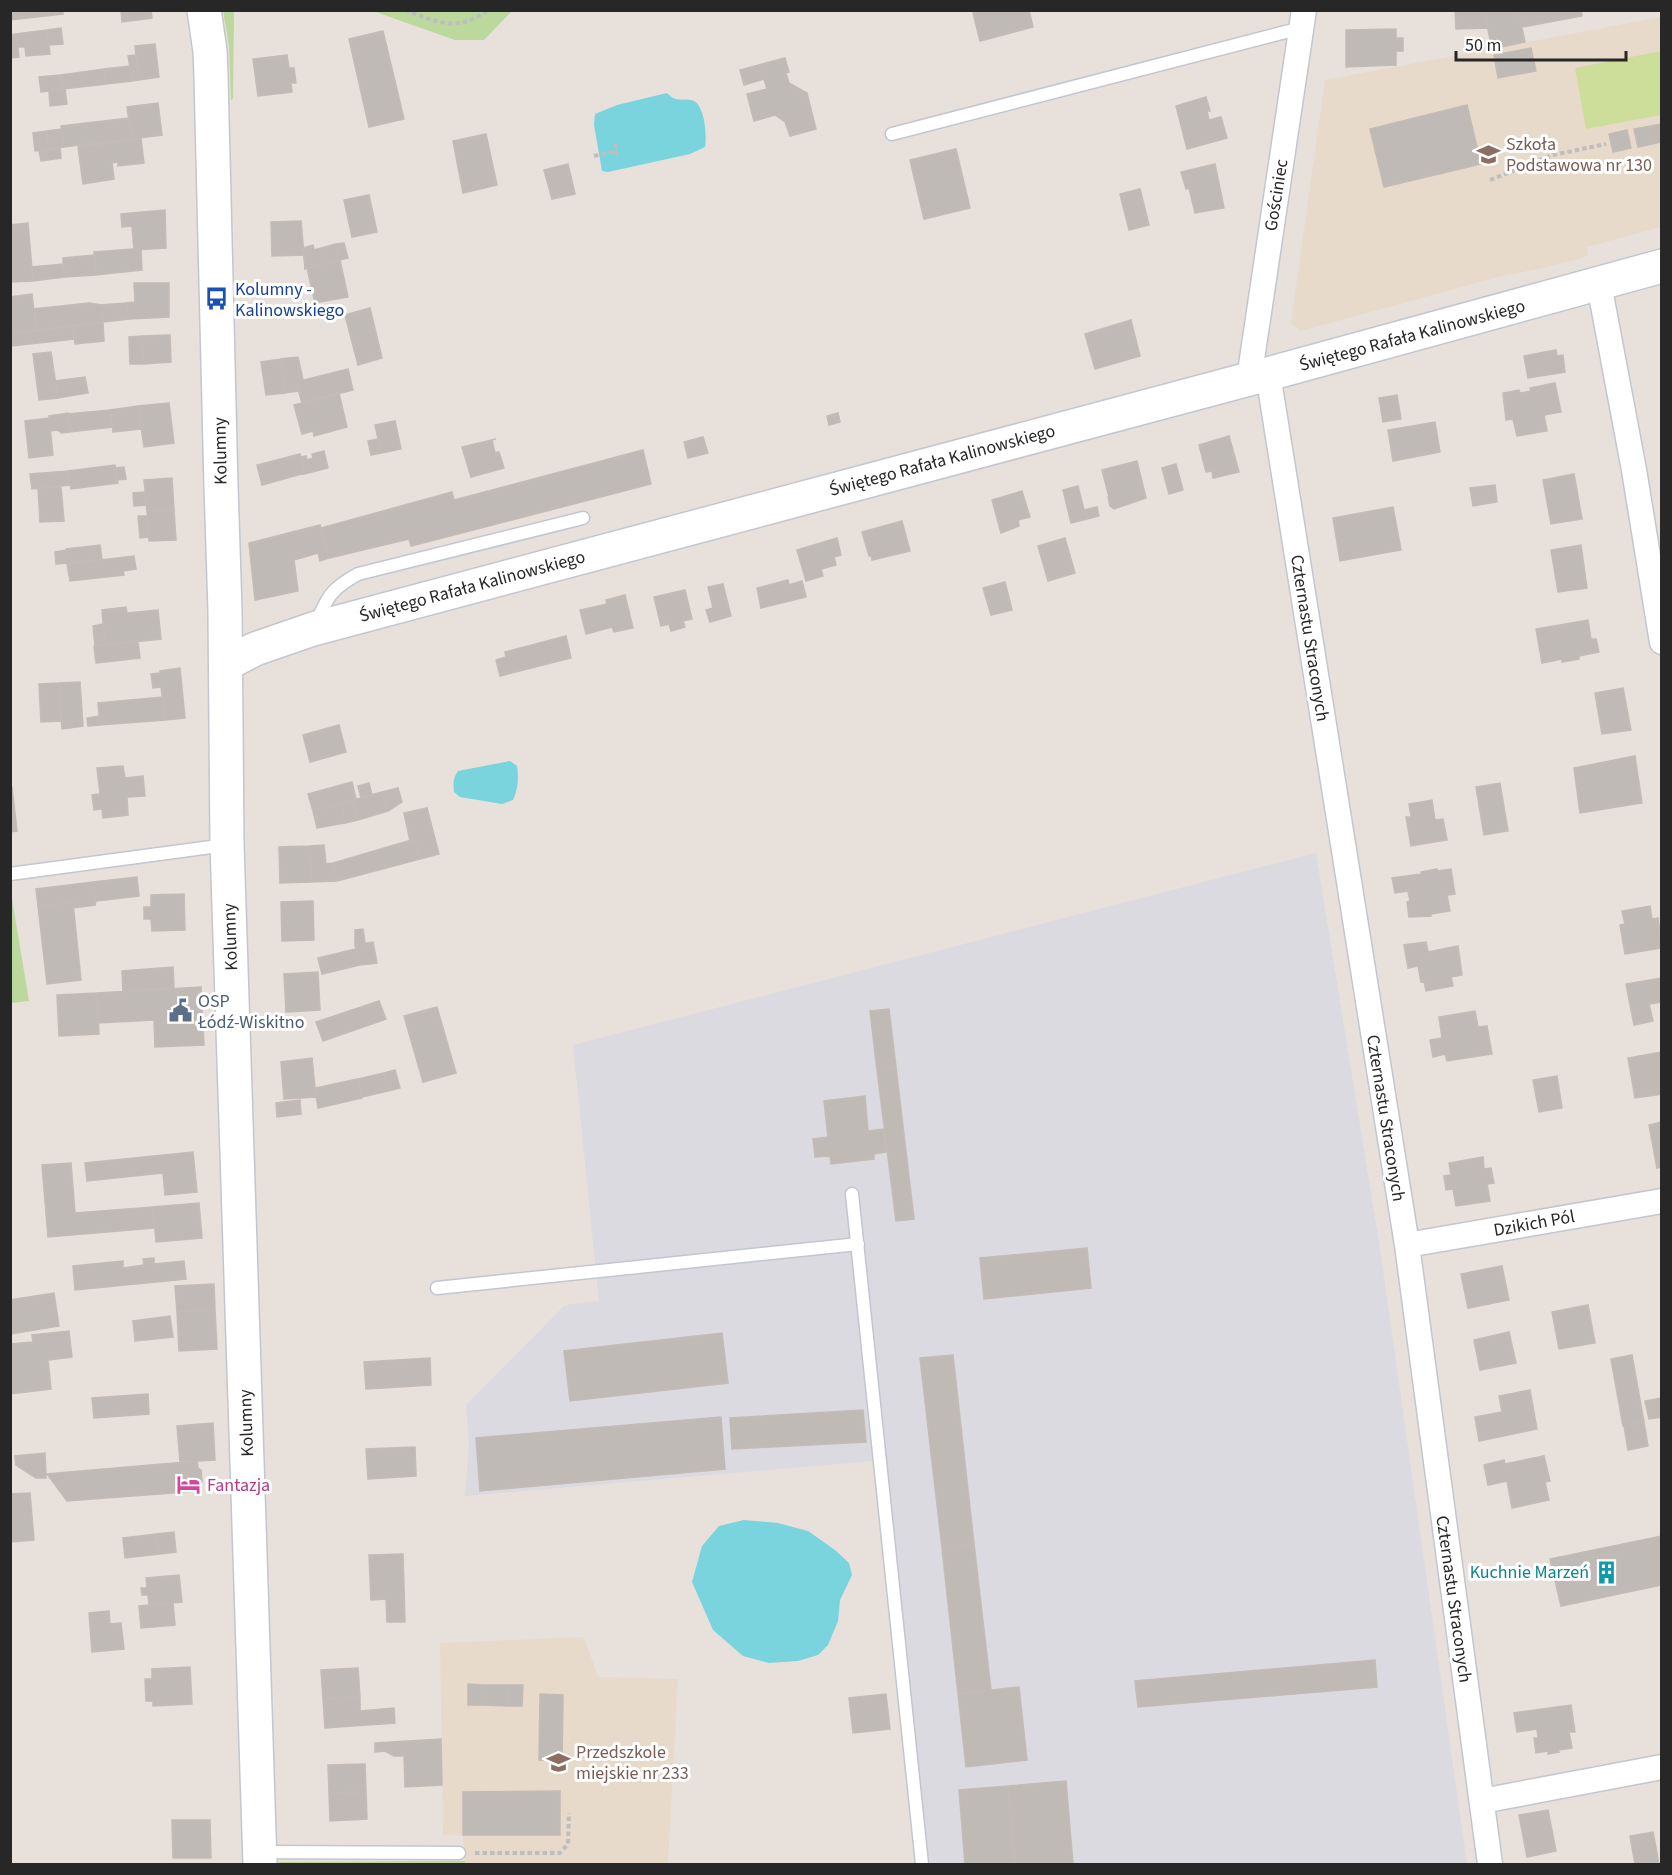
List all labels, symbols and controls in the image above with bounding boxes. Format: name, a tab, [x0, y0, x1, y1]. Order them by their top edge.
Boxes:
scale bar	[1456, 24, 1626, 62]
text: 50 m	[1465, 33, 1501, 58]
place label: Szkoła Podstawowa nr 130	[1506, 132, 1652, 178]
school or university icon: Szkoła Podstawowa nr 130	[1475, 141, 1501, 167]
street label: Gościniec	[1258, 157, 1295, 233]
place label: Kolumny - Kalinowskiego	[235, 277, 344, 323]
bus stop icon: Kolumny - Kalinowskiego	[204, 286, 230, 312]
street label: Świętego Rafała Kalinowskiego	[1296, 293, 1528, 378]
street label: Kolumny	[207, 416, 234, 485]
street label: Świętego Rafała Kalinowskiego	[826, 418, 1058, 503]
street label: Świętego Rafała Kalinowskiego	[356, 544, 588, 629]
street label: Czternastu Straconych	[1284, 553, 1335, 723]
street label: Kolumny	[217, 902, 244, 971]
place label: OSP Łódź-Wiskitno	[197, 989, 304, 1035]
public building icon: OSP Łódź-Wiskitno	[167, 998, 193, 1024]
street label: Czternastu Straconych	[1360, 1033, 1411, 1203]
street label: Dzikich Pól	[1492, 1204, 1577, 1243]
street label: Kolumny	[233, 1388, 260, 1457]
hotel icon: Fantazja	[176, 1472, 202, 1498]
place label: Fantazja	[207, 1473, 270, 1498]
street label: Czternastu Straconych	[1429, 1514, 1478, 1684]
building icon: Kuchnie Marzeń	[1594, 1559, 1620, 1585]
place label: Kuchnie Marzeń	[1470, 1560, 1589, 1585]
place label: Przedszkole miejskie nr 233	[576, 1740, 689, 1786]
school or university icon: Przedszkole miejskie nr 233	[545, 1749, 571, 1775]

